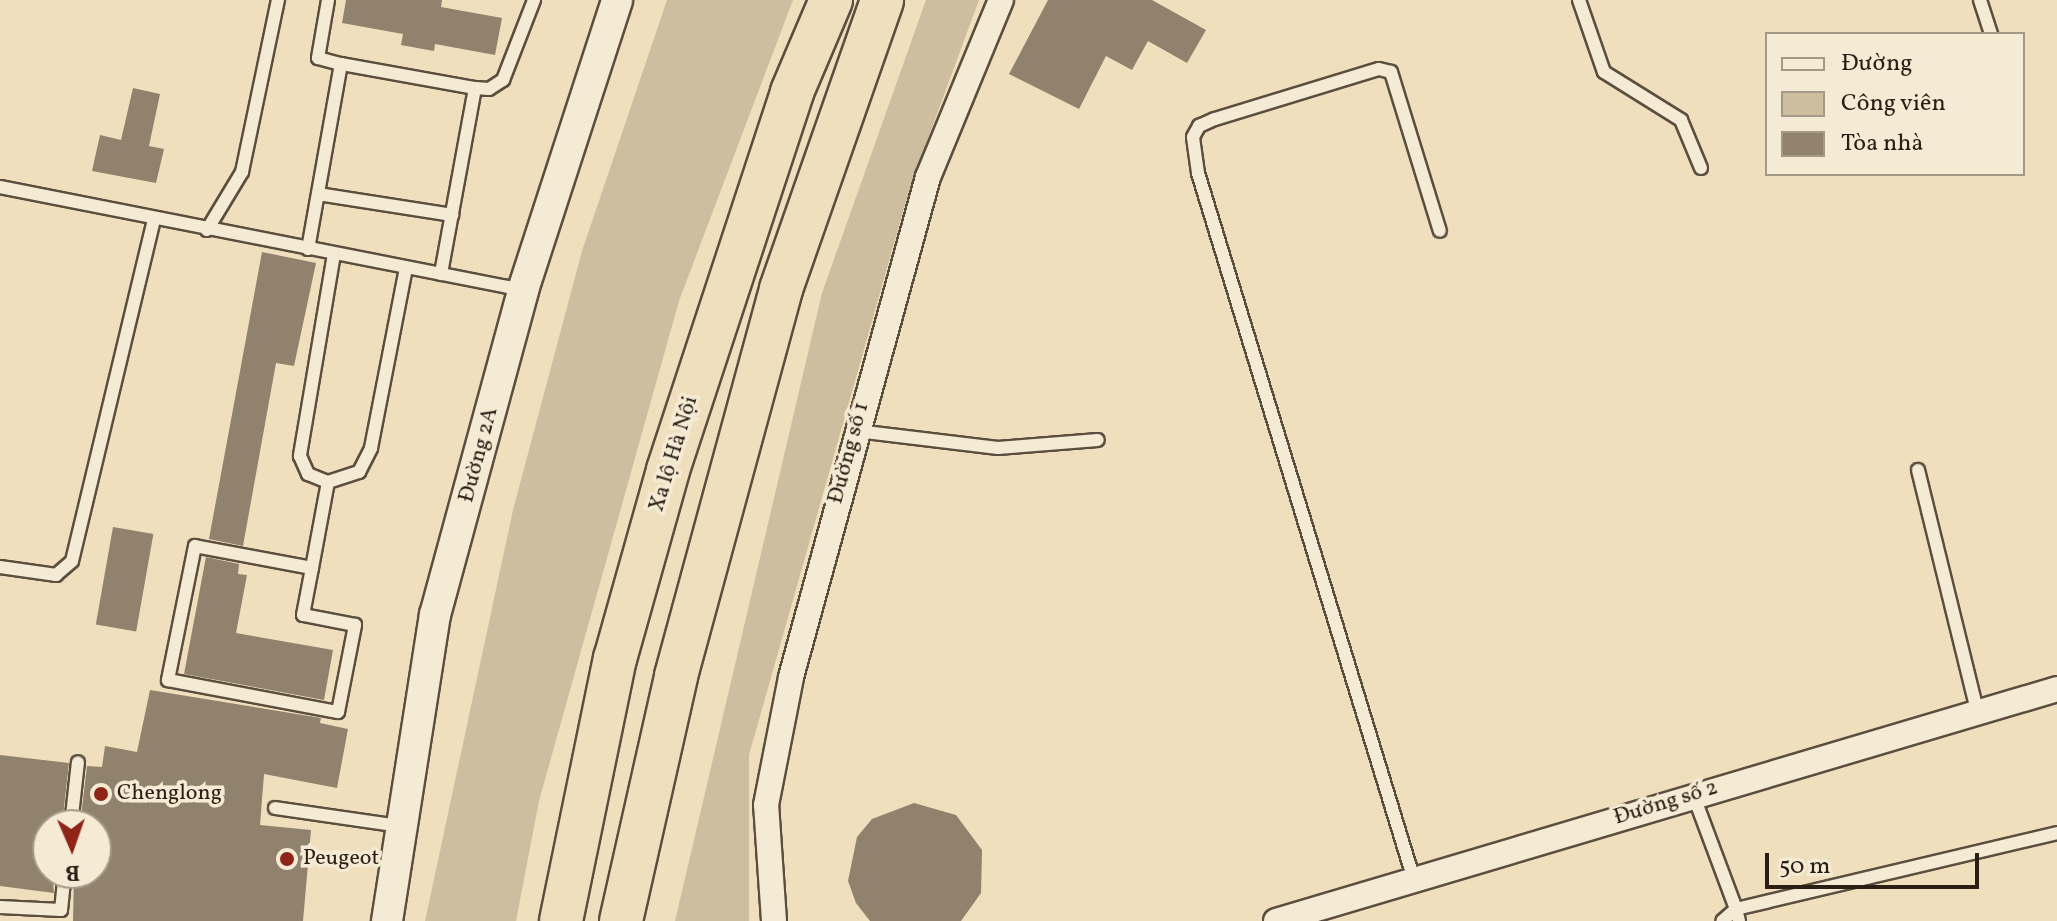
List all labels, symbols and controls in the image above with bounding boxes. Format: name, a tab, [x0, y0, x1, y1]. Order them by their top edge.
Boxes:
legend	[1765, 32, 2025, 176]
text: Đường	[1841, 47, 1913, 81]
text: Công viên	[1841, 87, 1946, 121]
text: Tòa nhà	[1841, 127, 1923, 161]
street label: Xa lộ Hà Nội	[644, 393, 704, 515]
street label: Đường số 1	[823, 399, 875, 507]
street label: Đường 2A	[454, 405, 504, 505]
street label: Đường số 2	[1611, 775, 1721, 831]
place label: Chenglong	[117, 781, 222, 807]
marker: Chenglong	[92, 785, 110, 803]
north arrow	[32, 809, 112, 889]
scale bar	[1769, 837, 1983, 887]
place label: Peugeot	[303, 846, 379, 872]
marker: Peugeot	[278, 850, 296, 868]
text: 50 m	[1779, 850, 1831, 884]
text: B	[65, 856, 81, 887]

